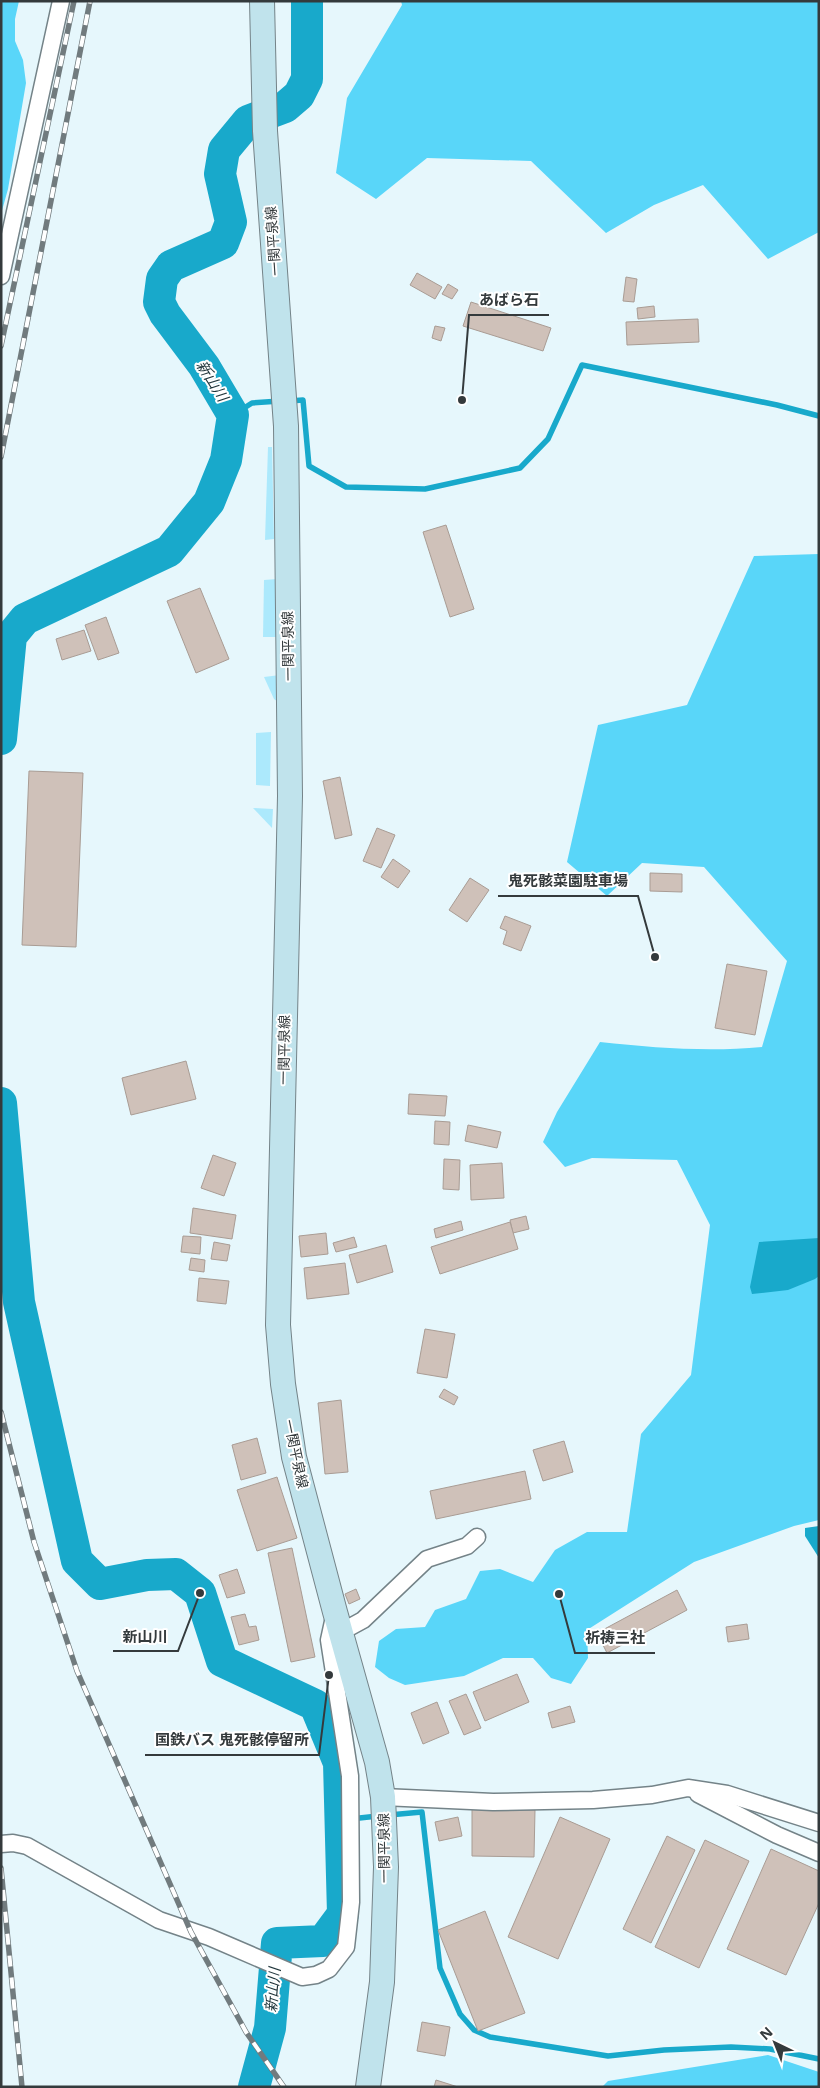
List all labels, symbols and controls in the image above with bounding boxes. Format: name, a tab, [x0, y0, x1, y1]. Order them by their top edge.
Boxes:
street label: 一関平泉線	[261, 205, 284, 277]
callout: あばら石	[469, 285, 549, 315]
text: あばら石	[479, 289, 539, 309]
water label: 新山川	[192, 356, 234, 407]
street label: 一関平泉線	[277, 611, 298, 681]
callout: 鬼死骸菜園駐車場	[498, 866, 638, 896]
text: 鬼死骸菜園駐車場	[508, 870, 628, 890]
street label: 一関平泉線	[273, 1015, 294, 1085]
street label: 一関平泉線	[280, 1418, 313, 1490]
callout: 新山川	[113, 1621, 178, 1651]
callout: 祈祷三社	[575, 1623, 655, 1653]
text: 新山川	[122, 1626, 168, 1646]
text: 祈祷三社	[585, 1627, 645, 1647]
callout: 国鉄バス 鬼死骸停留所	[145, 1725, 319, 1755]
text: 国鉄バス 鬼死骸停留所	[155, 1729, 309, 1749]
street label: 一関平泉線	[373, 1813, 394, 1883]
water label: 新山川	[260, 1965, 284, 2013]
north arrow	[750, 2018, 800, 2068]
text: N	[755, 2022, 776, 2044]

